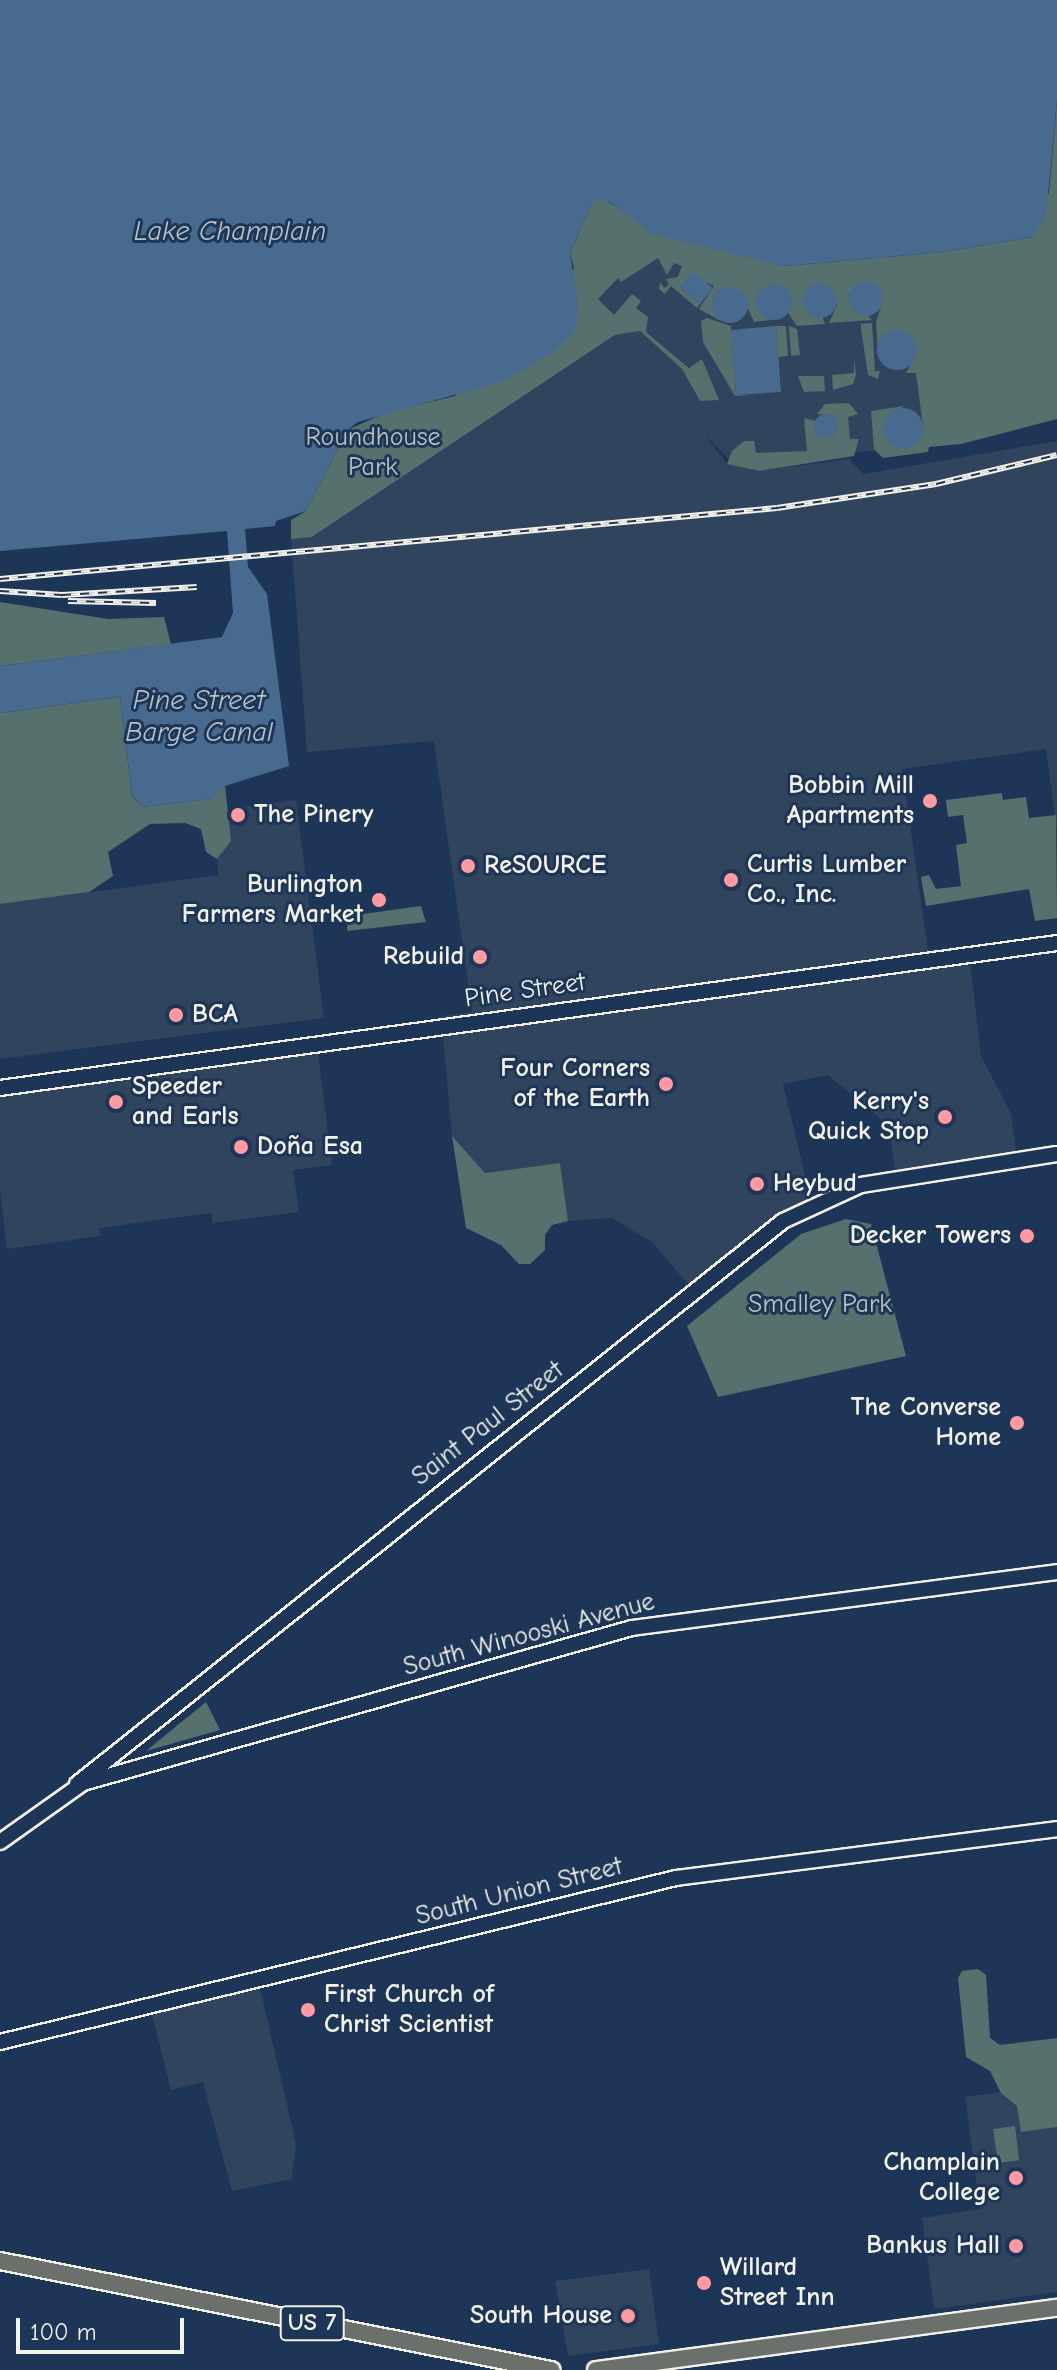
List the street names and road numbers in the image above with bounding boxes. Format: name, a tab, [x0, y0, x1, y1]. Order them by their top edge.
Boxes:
street label: Pine Street	[463, 967, 587, 1015]
street label: Saint Paul Street	[406, 1355, 570, 1493]
street label: South Winooski Avenue	[400, 1586, 658, 1684]
street label: South Union Street	[413, 1851, 625, 1933]
road number: US 7	[278, 2303, 346, 2343]

